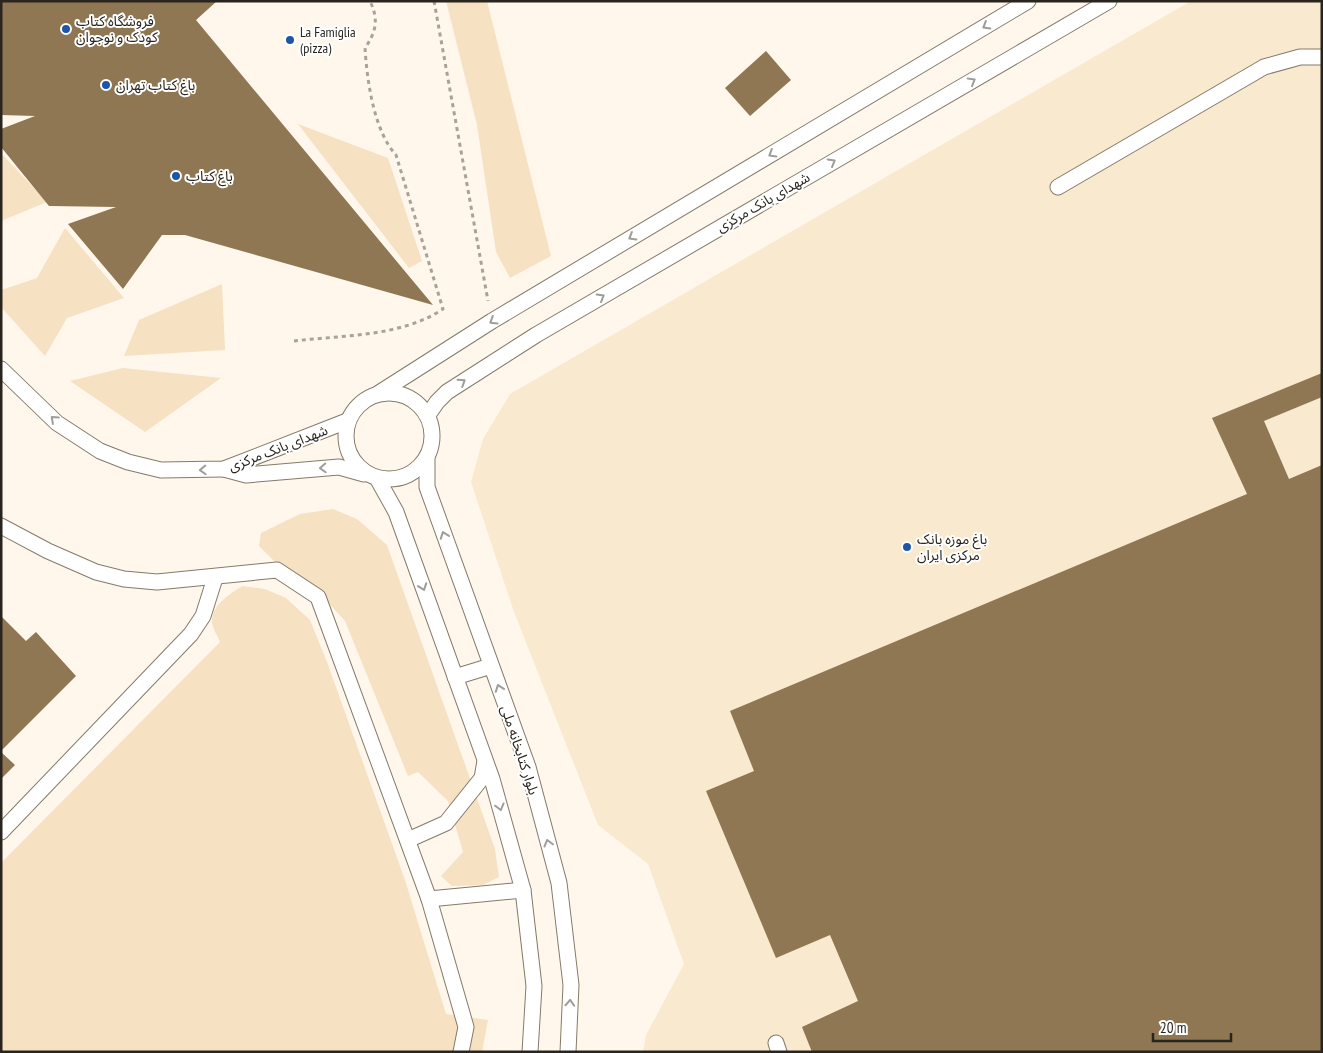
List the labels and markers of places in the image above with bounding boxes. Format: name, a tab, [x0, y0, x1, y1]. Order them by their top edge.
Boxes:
place label: فروشگاه کتاب کودک و نوجوان	[76, 12, 158, 46]
marker: فروشگاه کتاب کودک و نوجوان	[60, 23, 72, 35]
place label: La Famiglia (pizza)	[300, 23, 356, 57]
marker: La Famiglia (pizza)	[284, 34, 296, 46]
place label: باغ کتاب تهران	[116, 76, 195, 96]
marker: باغ کتاب تهران	[100, 79, 112, 91]
place label: باغ کتاب	[186, 167, 233, 187]
marker: باغ کتاب	[170, 170, 182, 182]
place label: باغ موزه بانک مرکزی ایران	[917, 530, 988, 564]
marker: باغ موزه بانک مرکزی ایران	[901, 541, 913, 553]

